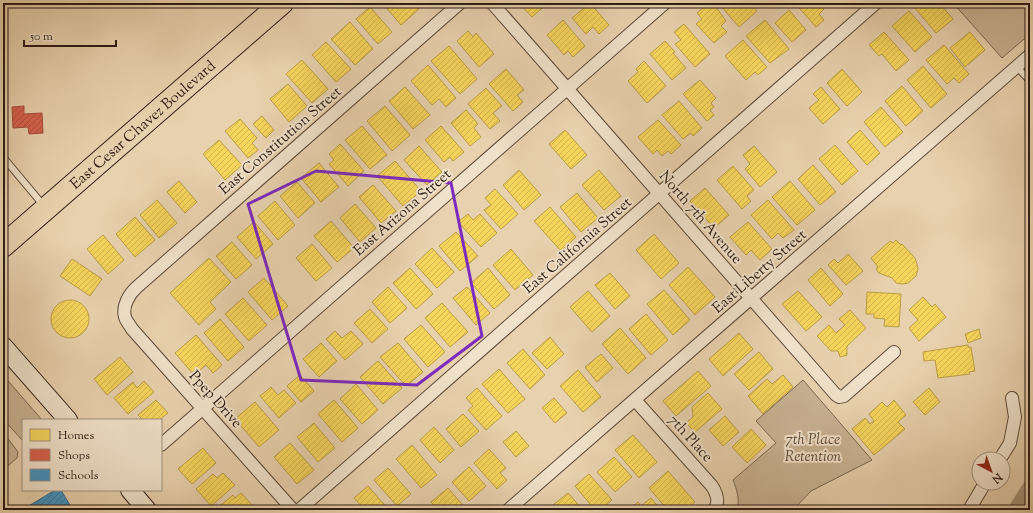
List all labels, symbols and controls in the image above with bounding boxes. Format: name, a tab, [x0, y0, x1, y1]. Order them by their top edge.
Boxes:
scale bar	[24, 22, 116, 48]
text: 50 m	[29, 28, 53, 46]
street label: East Cesar Chavez Boulevard	[66, 56, 221, 195]
street label: East Constitution Street	[215, 82, 347, 200]
street label: East Arizona Street	[349, 165, 456, 262]
street label: North 7th Avenue	[653, 167, 746, 269]
street label: East California Street	[519, 193, 637, 299]
street label: East Liberty Street	[708, 225, 812, 319]
street label: Ppep Drive	[183, 367, 246, 433]
street label: 7th Place	[663, 411, 717, 468]
legend	[22, 419, 162, 491]
text: Homes	[58, 427, 94, 445]
park label: 7th Place Retention	[785, 430, 841, 468]
text: Shops	[58, 447, 90, 465]
north arrow	[971, 451, 1011, 491]
text: Schools	[58, 467, 99, 485]
text: N	[988, 468, 1006, 487]

